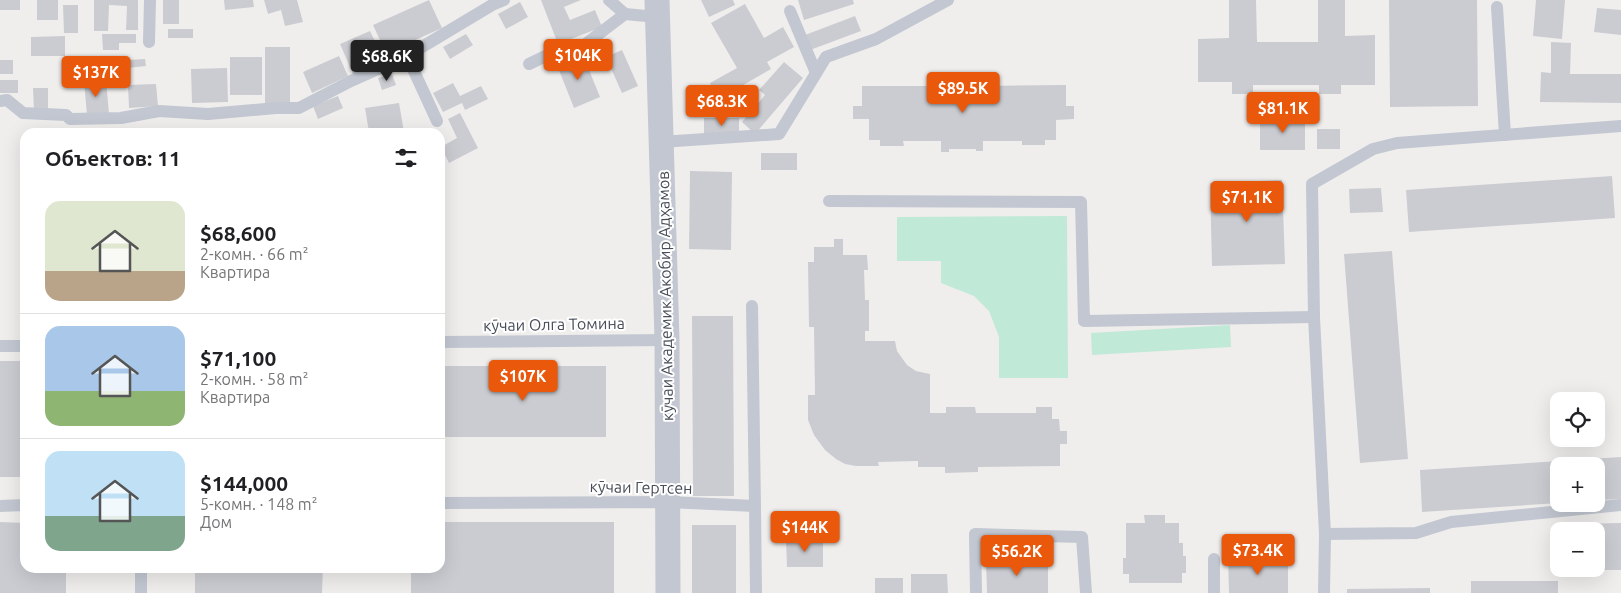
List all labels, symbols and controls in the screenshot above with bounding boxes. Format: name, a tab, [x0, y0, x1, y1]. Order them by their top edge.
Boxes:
pin: $104K	[543, 38, 613, 81]
pin: $68.6K	[346, 39, 428, 82]
text: $104K	[555, 46, 601, 64]
text: $68.6K	[362, 47, 412, 65]
pin: $137K	[61, 56, 131, 98]
text: $137K	[73, 63, 119, 81]
pin: $89.5K	[922, 72, 1004, 114]
text: $89.5K	[938, 79, 988, 97]
pin: $68.3K	[681, 84, 763, 127]
text: $68.3K	[697, 92, 747, 110]
pin: $81.1K	[1242, 92, 1324, 134]
text: $81.1K	[1258, 99, 1308, 117]
icon: filters	[392, 144, 420, 172]
text: Объектов: 11	[45, 146, 181, 170]
street label: кӯчаи Академик Акобир Адҳамов	[654, 171, 676, 421]
pin: $71.1K	[1206, 180, 1288, 223]
text: $71.1K	[1222, 188, 1272, 206]
icon: home	[85, 221, 145, 281]
text: $68,600	[200, 221, 276, 245]
text: 2-комн. · 66 m²	[200, 245, 308, 263]
text: Квартира	[200, 263, 270, 281]
street label: кӯчаи Олга Томина	[483, 314, 625, 334]
icon: home	[85, 346, 145, 406]
text: $71,100	[200, 346, 276, 370]
pin: $107K	[488, 360, 558, 402]
text: $107K	[500, 367, 546, 385]
text: 2-комн. · 58 m²	[200, 370, 308, 388]
text: Квартира	[200, 388, 270, 406]
map controls	[1550, 392, 1605, 577]
button: locate	[1550, 392, 1605, 447]
button: +	[1550, 457, 1605, 512]
icon: home	[85, 471, 145, 531]
text: $144,000	[200, 471, 288, 495]
street label: кӯчаи Гертсен	[589, 477, 693, 497]
text: 5-комн. · 148 m²	[200, 495, 317, 513]
pin: $144K	[770, 510, 840, 553]
text: Дом	[200, 513, 232, 531]
text: $144K	[782, 518, 828, 536]
button: −	[1550, 522, 1605, 577]
pin: $56.2K	[976, 534, 1058, 577]
pin: $73.4K	[1217, 534, 1299, 576]
text: $73.4K	[1233, 541, 1283, 559]
text: $56.2K	[992, 542, 1042, 560]

